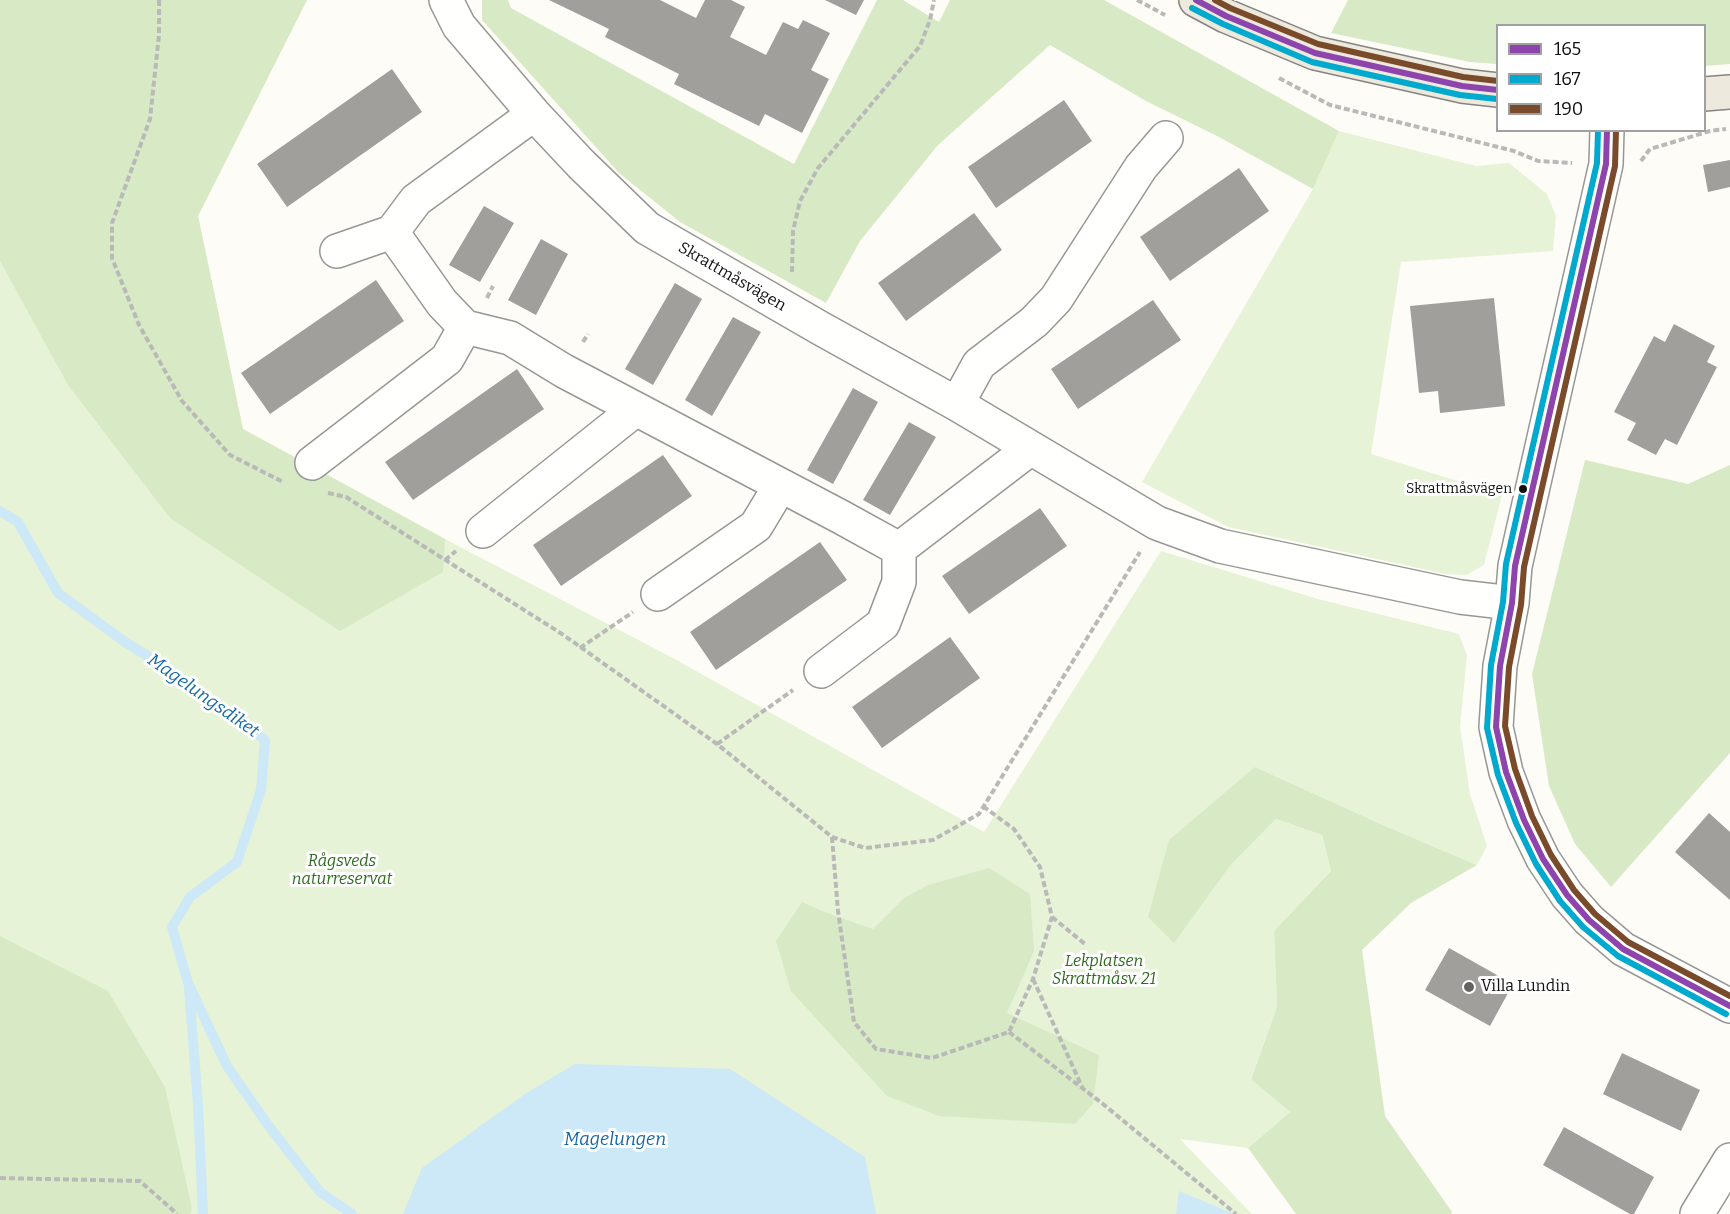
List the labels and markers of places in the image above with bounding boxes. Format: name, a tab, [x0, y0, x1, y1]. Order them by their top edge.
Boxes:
place label: Skrattmåsvägen	[1406, 481, 1512, 497]
marker: Skrattmåsvägen	[1517, 483, 1529, 495]
place label: Villa Lundin	[1481, 977, 1570, 997]
marker: Villa Lundin	[1462, 980, 1476, 994]

